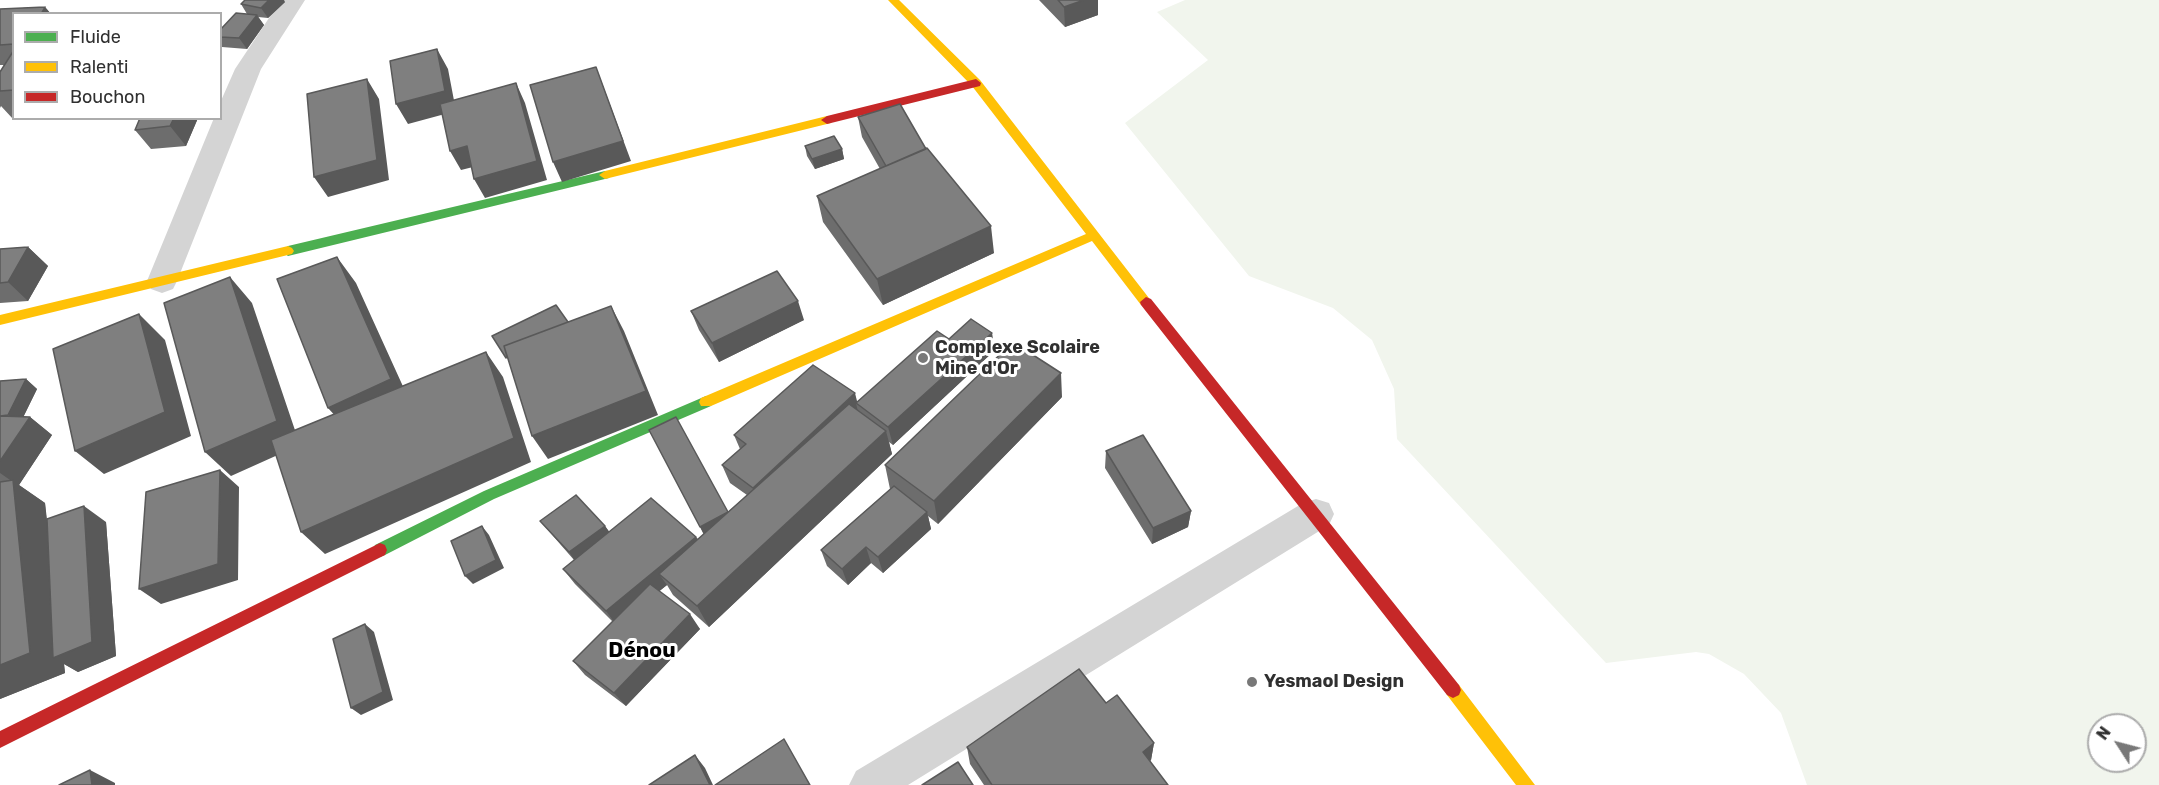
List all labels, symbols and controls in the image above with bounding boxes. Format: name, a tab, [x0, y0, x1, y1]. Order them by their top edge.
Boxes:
legend	[12, 12, 222, 120]
text: Fluide	[70, 26, 121, 48]
text: Ralenti	[70, 56, 128, 78]
text: Bouchon	[70, 86, 145, 108]
place label: Complexe Scolaire Mine d'Or	[935, 337, 1100, 380]
marker: Complexe Scolaire Mine d'Or	[916, 351, 930, 365]
district label: Dénou	[608, 638, 676, 664]
place label: Yesmaol Design	[1264, 671, 1404, 693]
marker: Yesmaol Design	[1245, 675, 1259, 689]
north arrow	[2087, 713, 2147, 773]
text: N	[2093, 723, 2115, 744]

